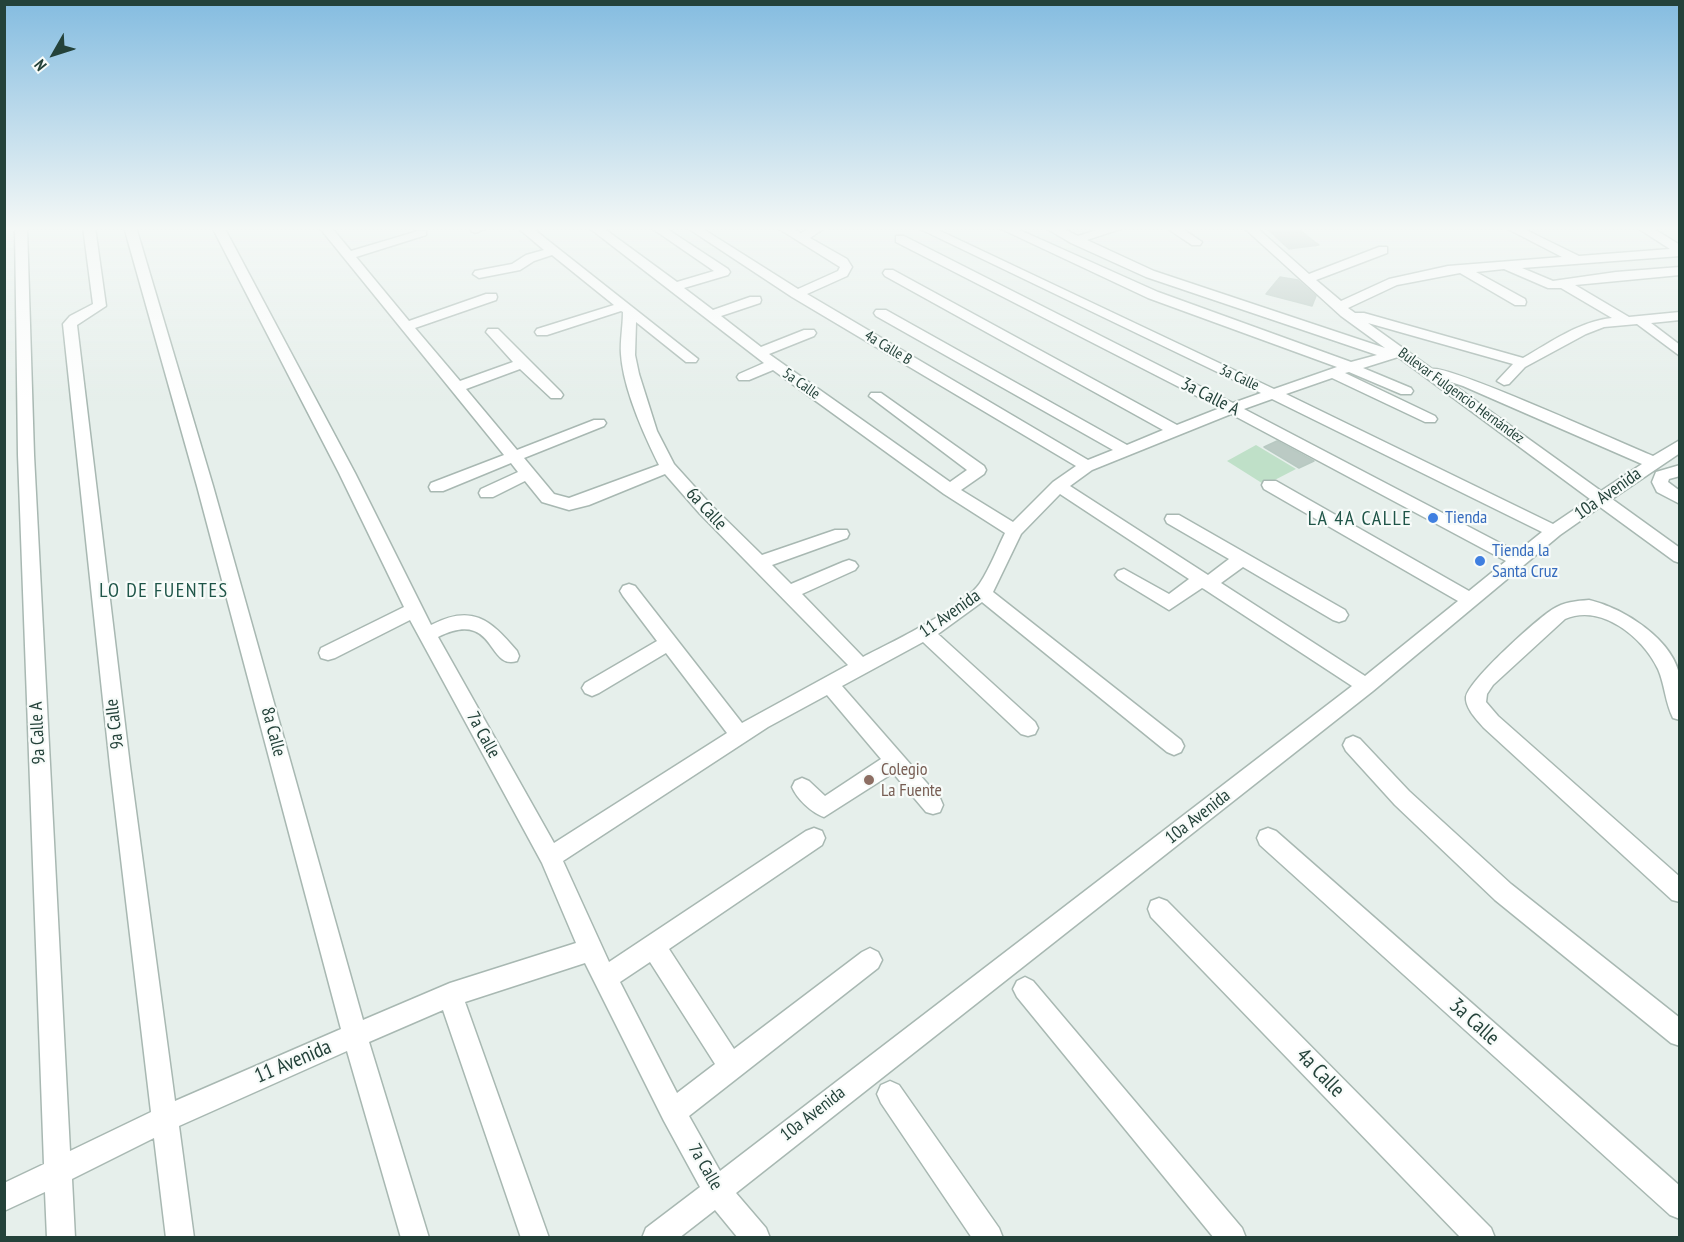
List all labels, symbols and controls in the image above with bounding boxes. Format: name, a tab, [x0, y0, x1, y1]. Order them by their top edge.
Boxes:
north arrow	[24, 24, 84, 84]
text: N	[30, 56, 51, 75]
street label: 4a Calle B	[861, 327, 915, 369]
street label: Bulevar Fulgencio Hernández	[1394, 344, 1528, 448]
street label: 3a Calle	[1216, 361, 1262, 395]
street label: 5a Calle	[779, 365, 823, 403]
street label: 3a Calle A	[1177, 373, 1243, 421]
street label: 10a Avenida	[1571, 463, 1645, 525]
street label: 6a Calle	[681, 483, 731, 535]
district label: LA 4A CALLE	[1308, 507, 1412, 531]
place label: Tienda	[1445, 507, 1487, 529]
marker: Tienda	[1426, 511, 1440, 525]
place label: Tienda la Santa Cruz	[1492, 540, 1558, 582]
marker: Tienda la Santa Cruz	[1473, 554, 1487, 568]
district label: LO DE FUENTES	[99, 579, 229, 603]
street label: 11 Avenida	[915, 585, 985, 643]
street label: 9a Calle	[101, 698, 129, 750]
street label: 9a Calle A	[26, 701, 50, 765]
street label: 8a Calle	[256, 705, 290, 759]
street label: 7a Calle	[461, 708, 505, 762]
place label: Colegio La Fuente	[881, 759, 942, 802]
marker: Colegio La Fuente	[862, 773, 876, 787]
street label: 10a Avenida	[1161, 785, 1235, 849]
street label: 3a Calle	[1444, 993, 1504, 1051]
street label: 11 Avenida	[251, 1035, 335, 1089]
street label: 4a Calle	[1291, 1043, 1349, 1103]
street label: 10a Avenida	[776, 1082, 850, 1146]
street label: 7a Calle	[683, 1140, 727, 1194]

